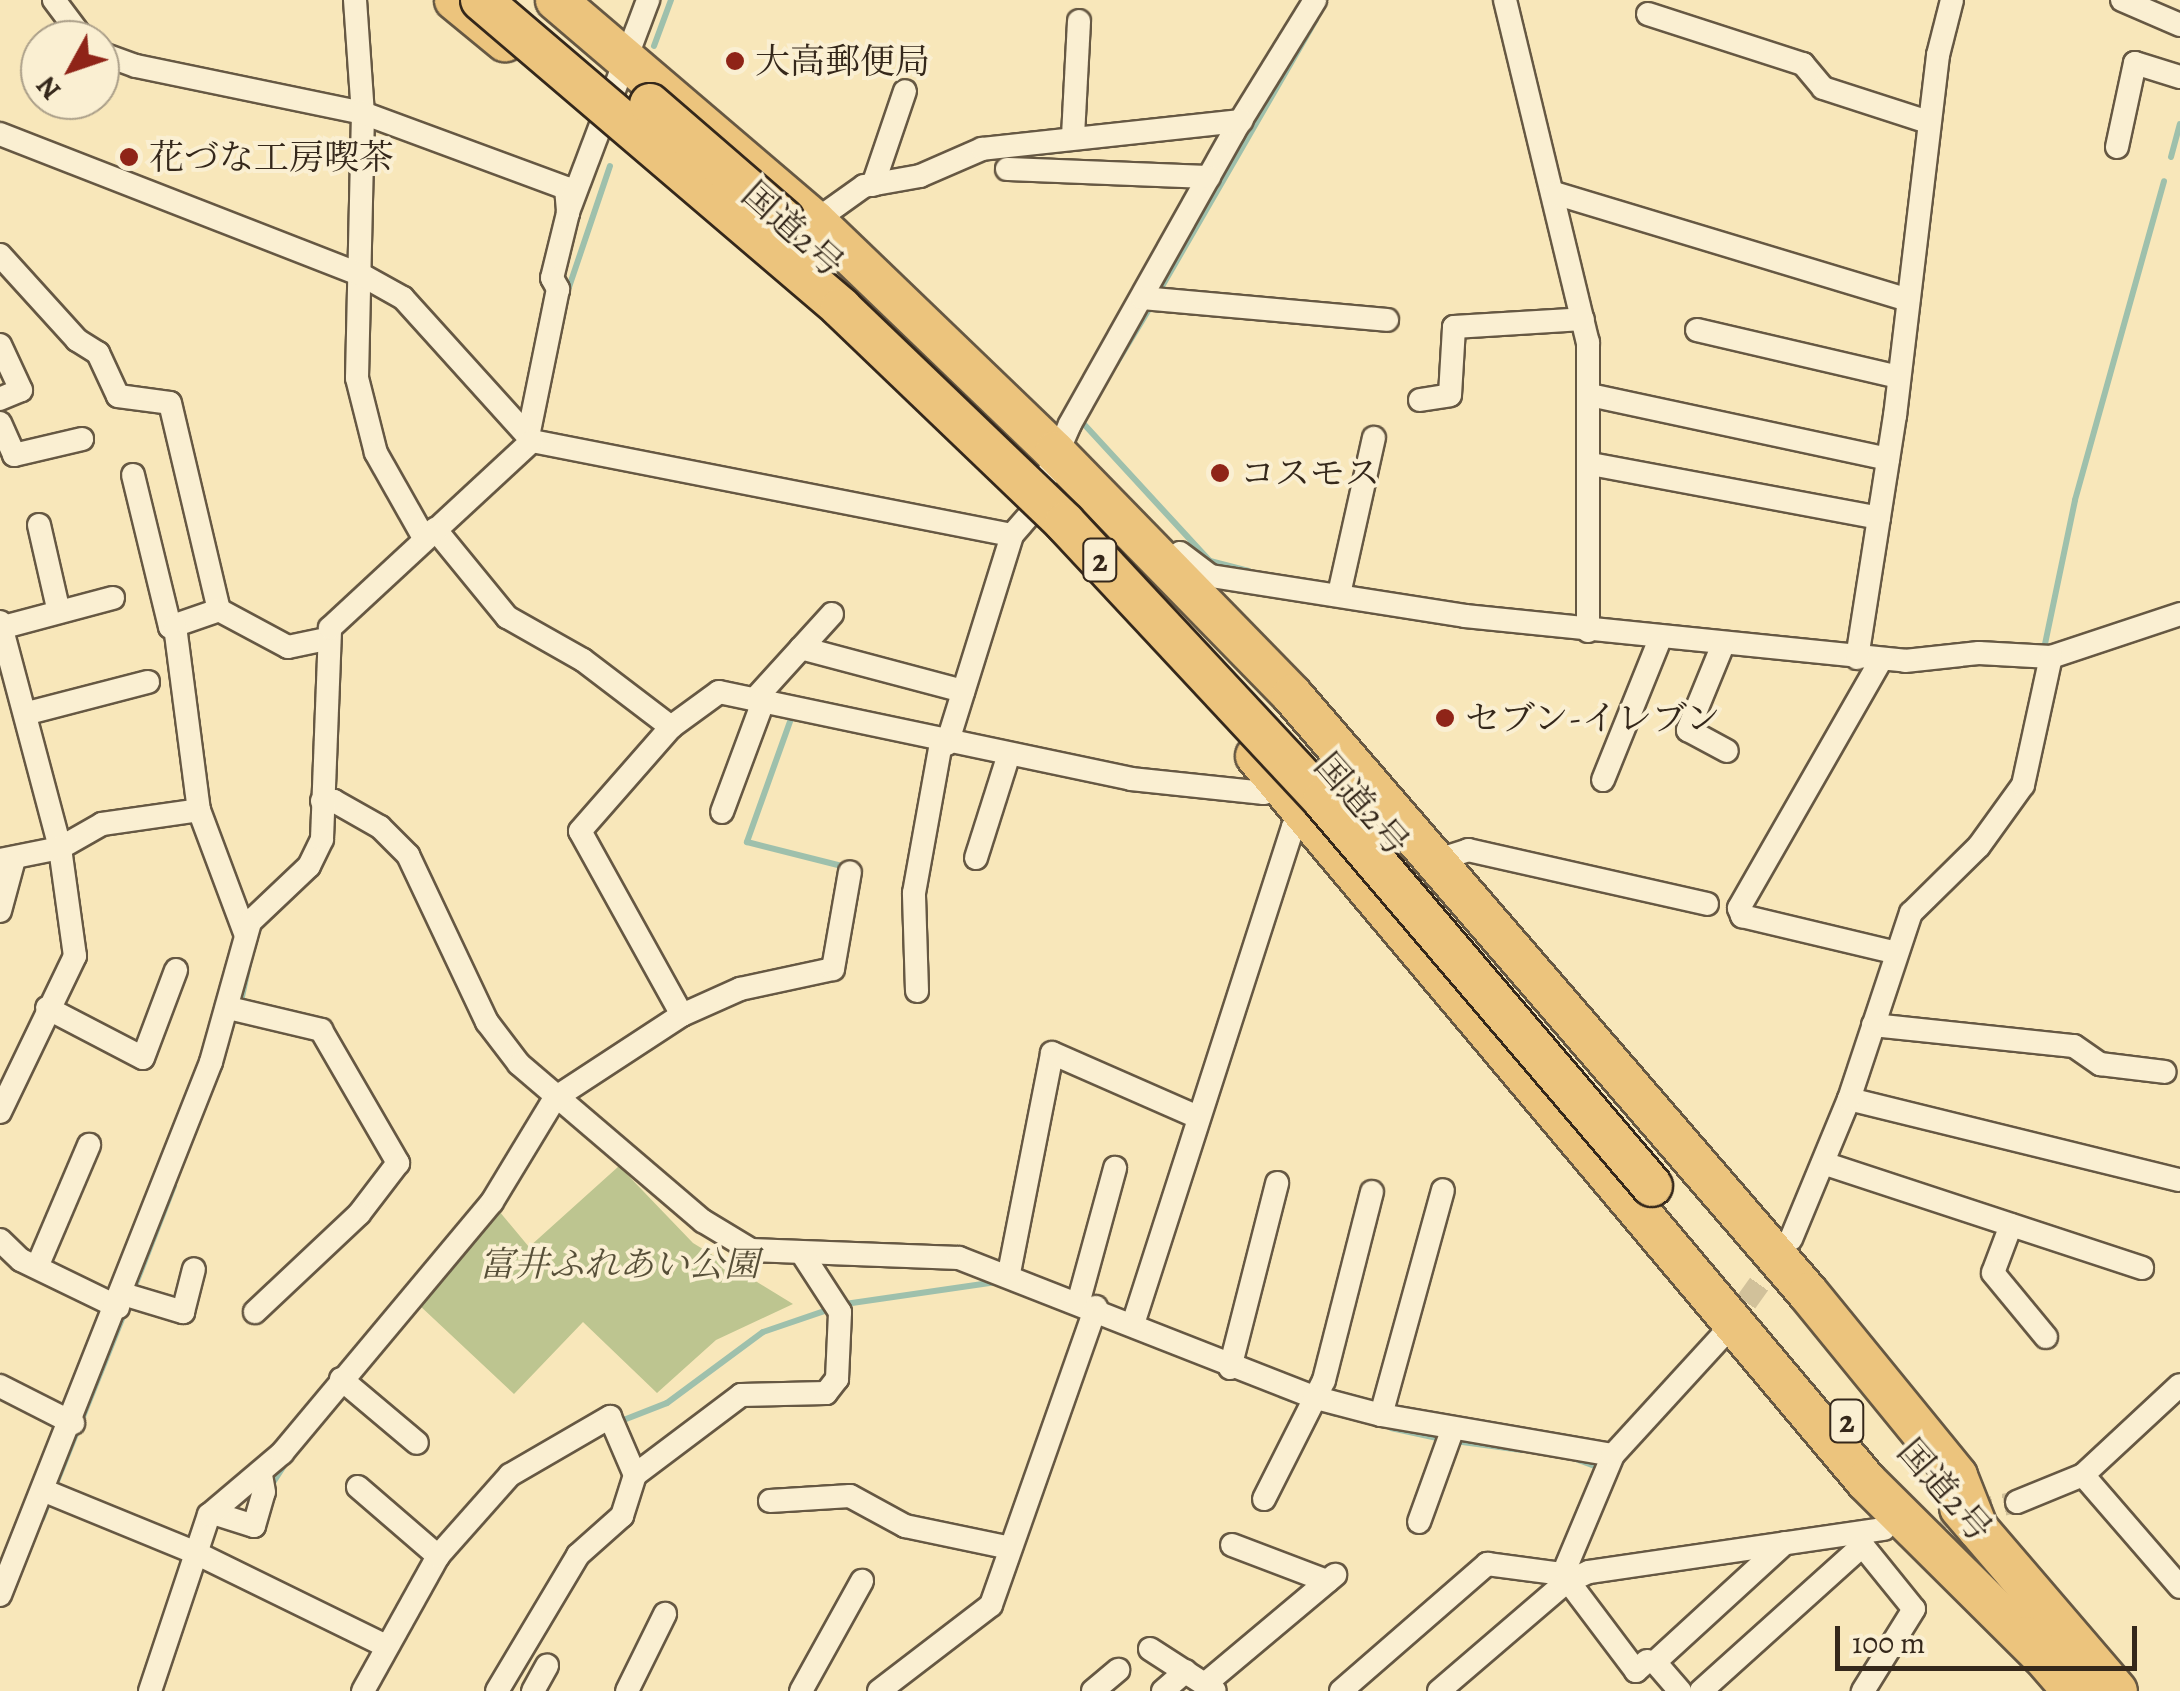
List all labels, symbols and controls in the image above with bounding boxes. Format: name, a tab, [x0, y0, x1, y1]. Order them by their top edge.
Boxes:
north arrow	[20, 20, 120, 120]
place label: 大高郵便局	[755, 40, 930, 82]
marker: 大高郵便局	[724, 50, 746, 72]
text: N	[27, 68, 70, 108]
place label: 花づな工房喫茶	[149, 136, 394, 178]
marker: 花づな工房喫茶	[118, 146, 140, 168]
street label: 国道2号	[734, 173, 852, 285]
place label: コスモス	[1240, 452, 1380, 494]
marker: コスモス	[1209, 462, 1231, 484]
road number: 2	[1080, 533, 1120, 587]
place label: セブン-イレブン	[1465, 697, 1723, 739]
marker: セブン-イレブン	[1434, 707, 1456, 729]
street label: 国道2号	[1306, 744, 1418, 864]
park label: 富井ふれあい公園	[479, 1243, 759, 1285]
road number: 2	[1827, 1394, 1867, 1448]
street label: 国道2号	[1889, 1430, 2001, 1550]
scale bar	[1840, 1606, 2142, 1668]
text: 100 m	[1852, 1623, 1925, 1663]

